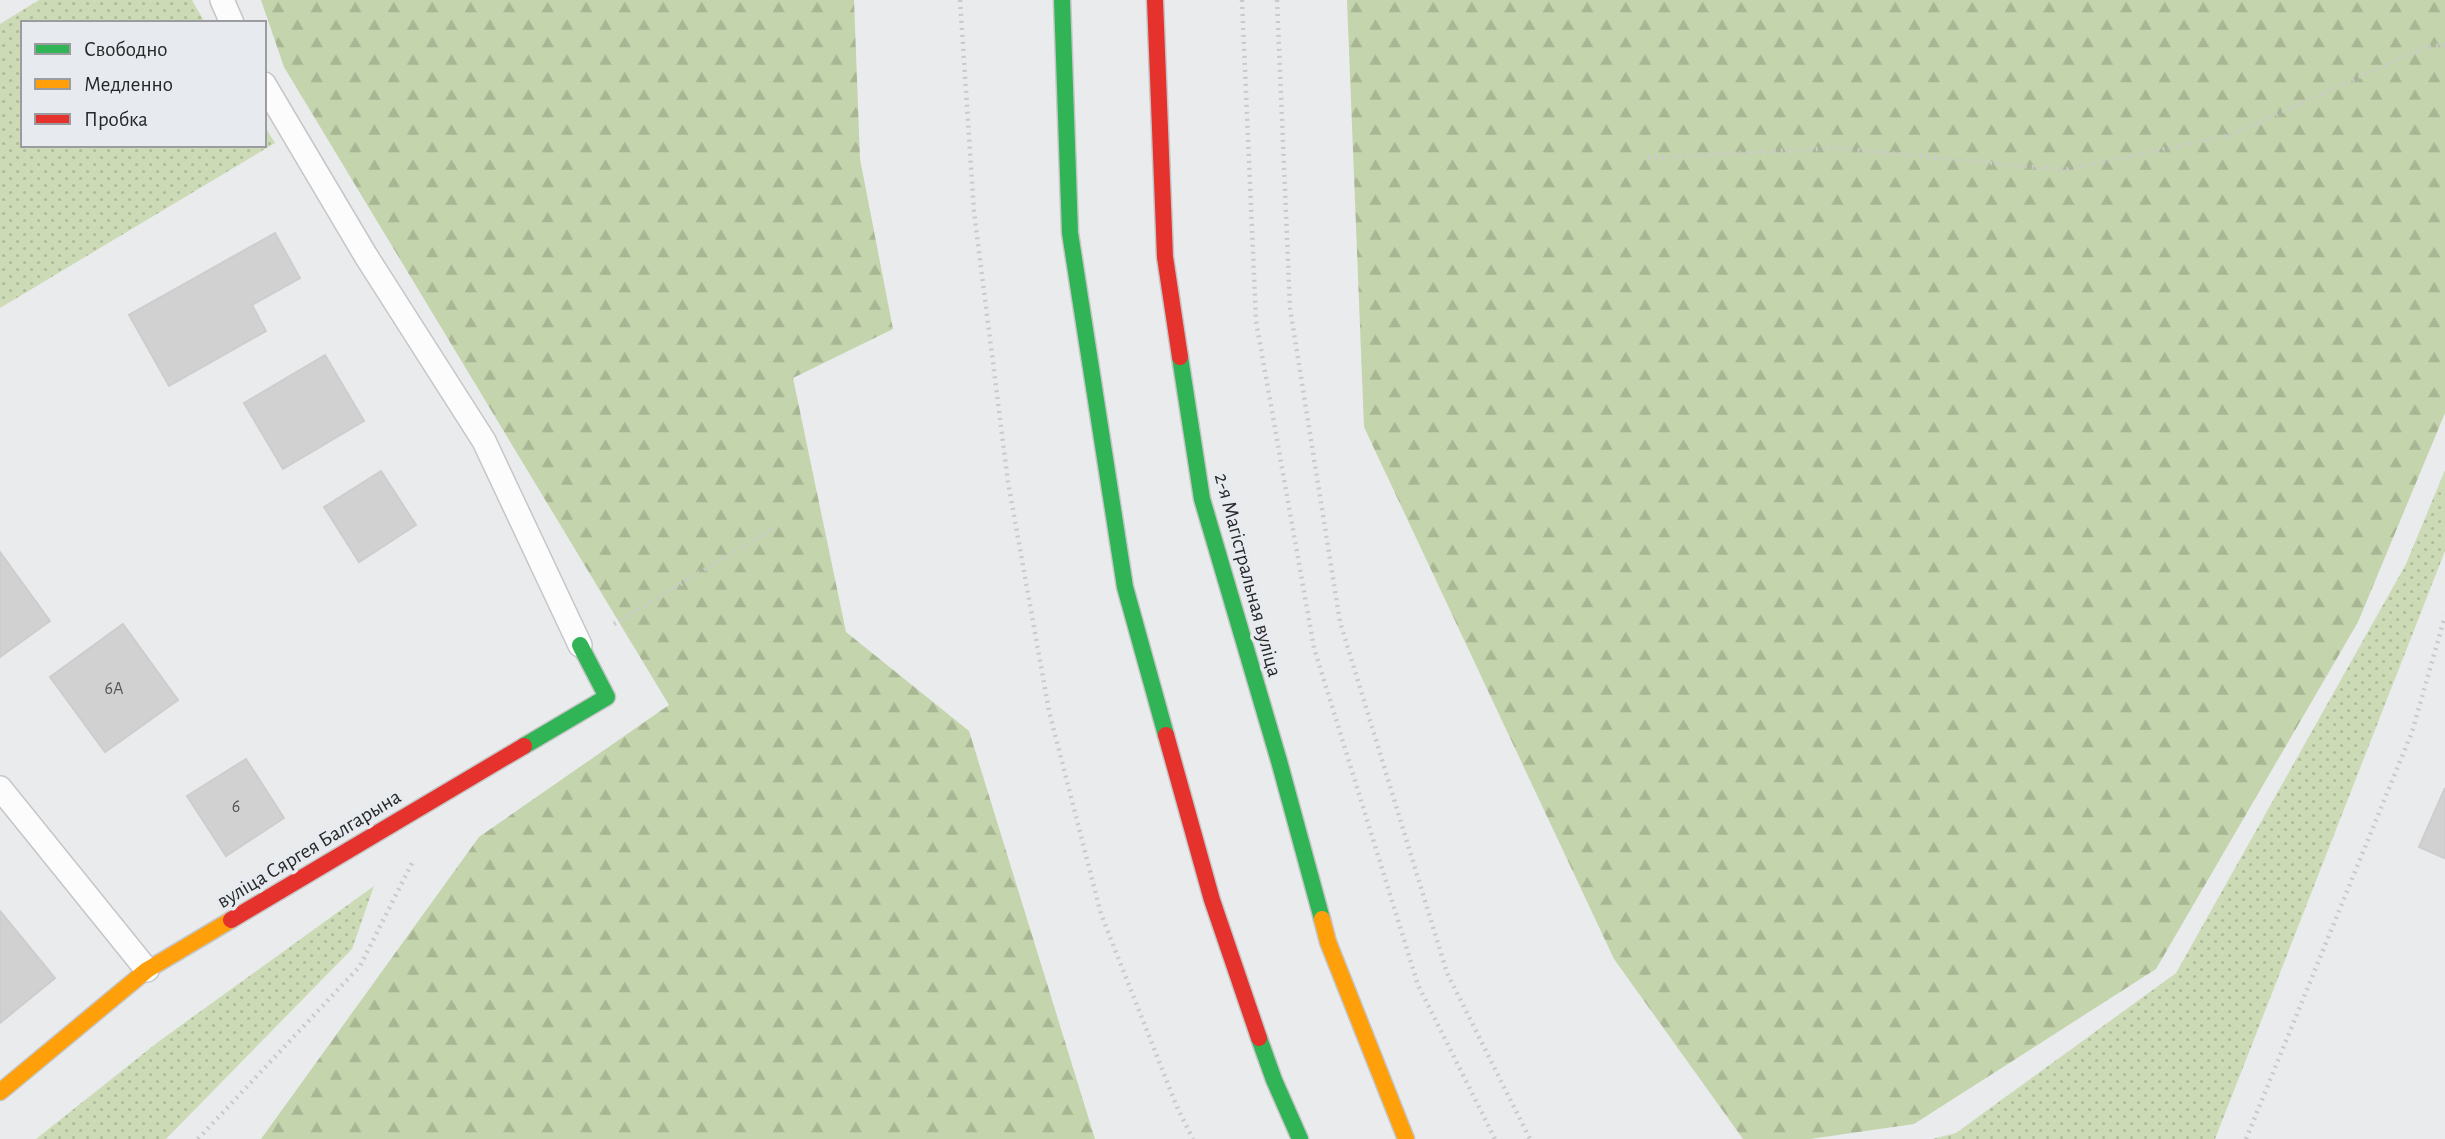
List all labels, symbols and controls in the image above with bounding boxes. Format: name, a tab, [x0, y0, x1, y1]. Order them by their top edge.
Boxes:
legend	[21, 21, 266, 147]
text: Свободно	[84, 39, 168, 60]
text: Медленно	[84, 74, 173, 95]
text: Пробка	[84, 109, 148, 130]
street label: 2-я Магістральная вуліца	[1211, 471, 1285, 679]
house number: 6А	[104, 680, 124, 698]
street label: вуліца Сяргея Балгарына	[213, 786, 405, 912]
house number: 6	[232, 798, 240, 816]

